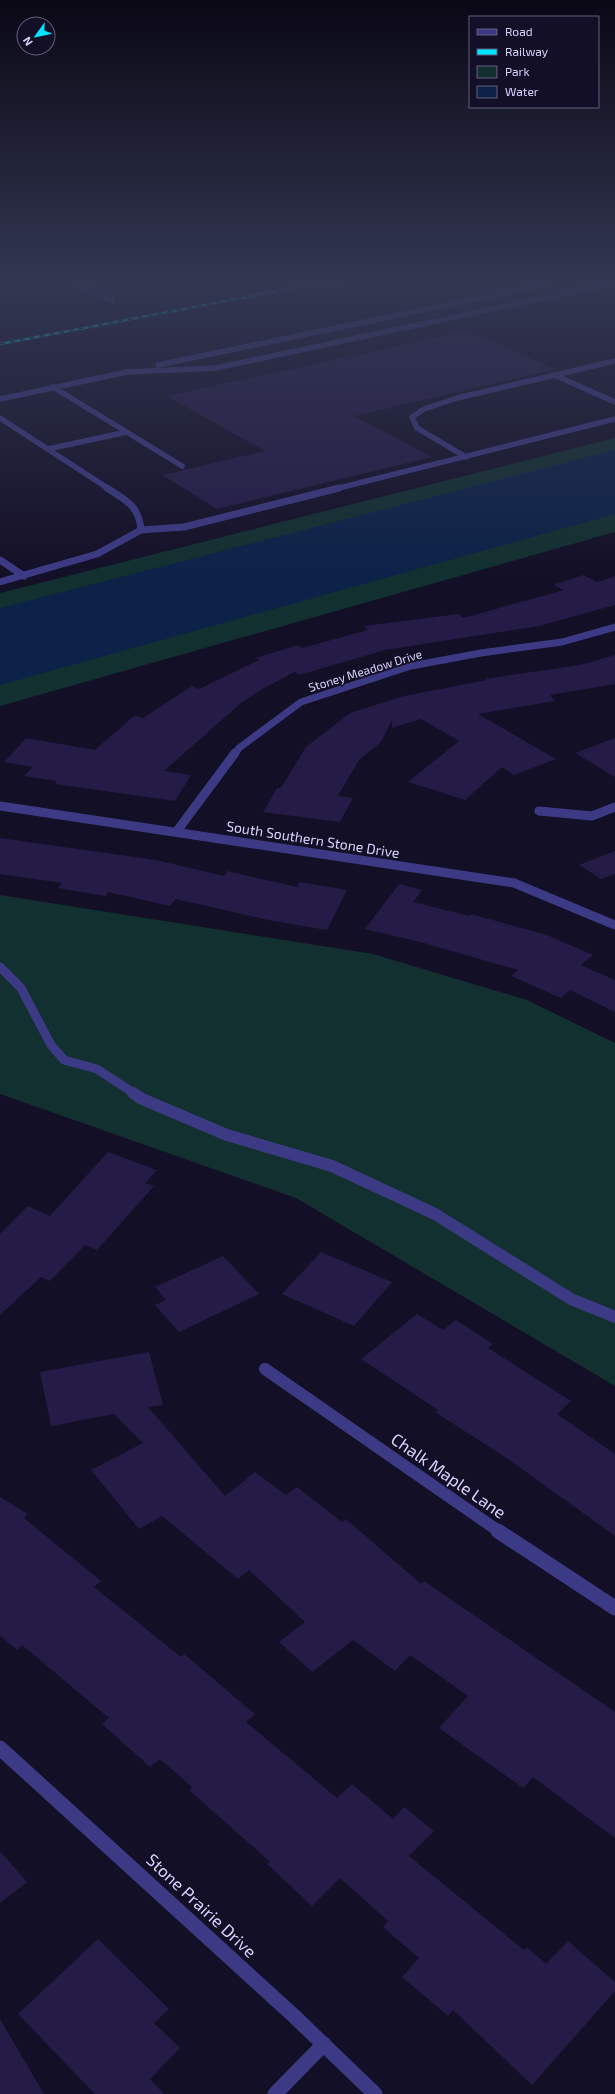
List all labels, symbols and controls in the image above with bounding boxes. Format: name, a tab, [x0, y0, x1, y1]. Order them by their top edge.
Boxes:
north arrow	[16, 16, 56, 56]
legend	[469, 16, 599, 108]
text: Road	[505, 24, 533, 38]
text: N	[20, 35, 35, 49]
text: Railway	[505, 44, 549, 58]
text: Park	[505, 64, 530, 78]
text: Water	[505, 84, 539, 98]
street label: Stoney Meadow Drive	[306, 646, 424, 694]
street label: South Southern Stone Drive	[225, 817, 401, 861]
street label: Chalk Maple Lane	[387, 1428, 510, 1523]
street label: Stone Prairie Drive	[143, 1849, 261, 1961]

